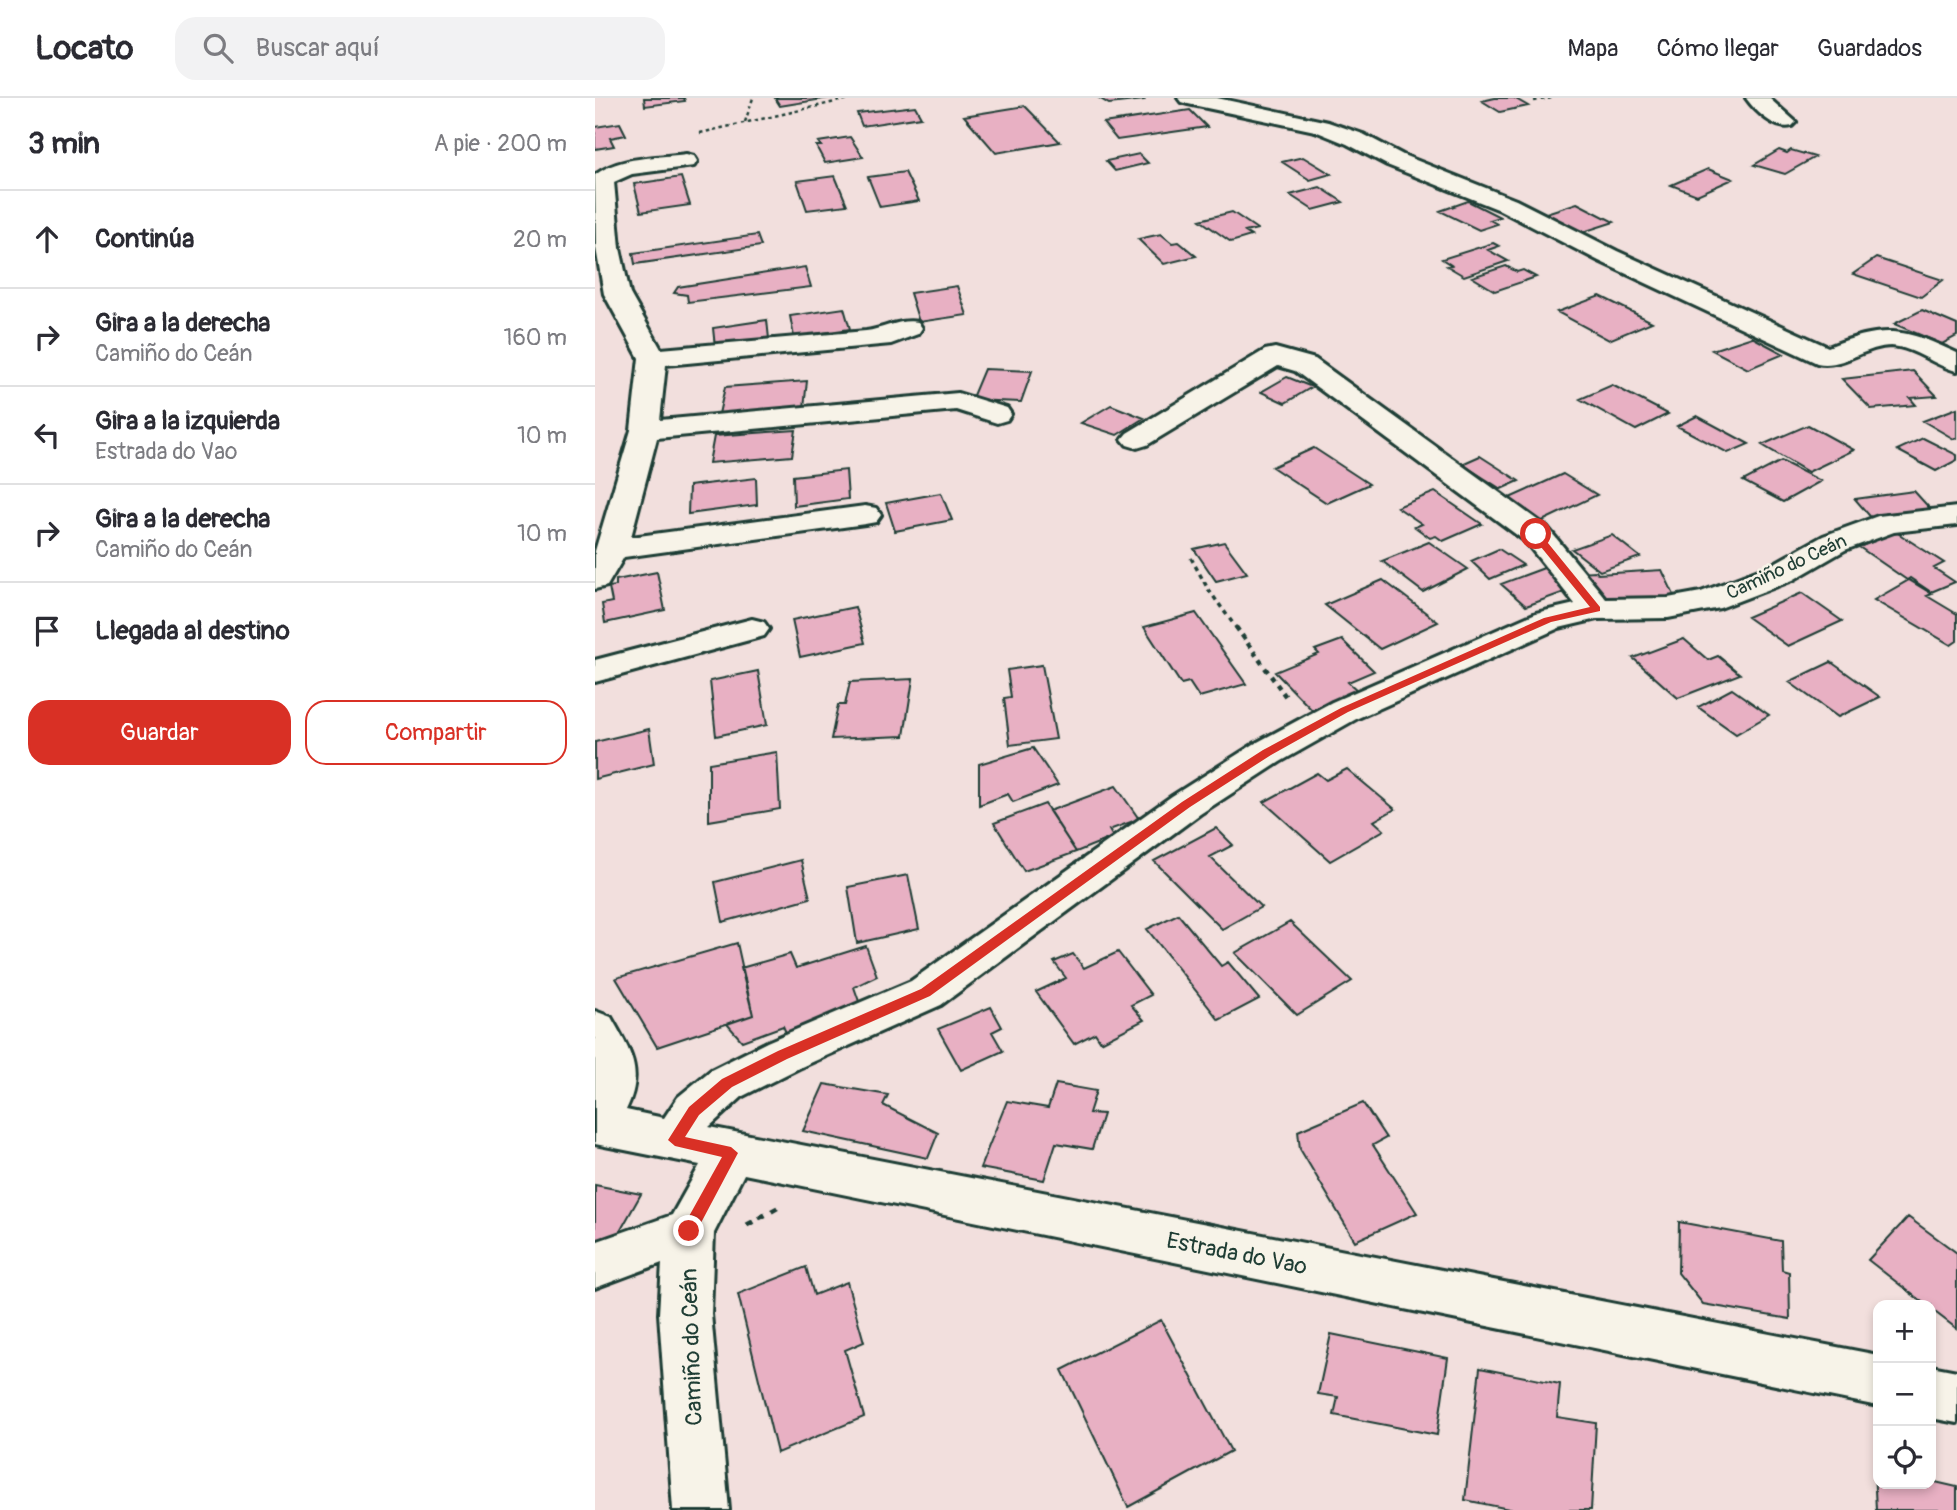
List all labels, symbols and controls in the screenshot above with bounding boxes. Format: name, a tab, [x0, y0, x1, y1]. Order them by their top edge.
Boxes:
search box	[175, 17, 665, 80]
text: Locato	[35, 28, 133, 69]
icon: search	[199, 29, 237, 67]
text: Buscar aquí	[255, 32, 380, 64]
text: Mapa	[1568, 34, 1619, 63]
text: Cómo llegar	[1657, 34, 1779, 63]
text: Guardados	[1817, 34, 1922, 63]
text: 3 min	[28, 125, 100, 162]
text: A pie · 200 m	[434, 129, 567, 158]
icon: ahead	[28, 220, 66, 258]
text: Continúa	[95, 223, 194, 255]
text: 20 m	[513, 225, 567, 254]
text: Gira a la derecha	[95, 307, 270, 339]
icon: right	[28, 318, 66, 356]
text: 160 m	[503, 323, 567, 352]
text: Camiño do Ceán	[95, 339, 252, 368]
text: Gira a la izquierda	[95, 405, 280, 437]
icon: left	[28, 416, 66, 454]
text: 10 m	[517, 421, 567, 450]
text: Estrada do Vao	[95, 437, 237, 466]
text: Gira a la derecha	[95, 503, 270, 535]
icon: right	[28, 514, 66, 552]
route start	[1520, 518, 1551, 549]
text: 10 m	[517, 519, 567, 548]
street label: Camiño do Ceán	[1722, 529, 1850, 605]
text: Camiño do Ceán	[95, 535, 252, 564]
icon: arrive	[28, 612, 66, 650]
text: Llegada al destino	[95, 615, 290, 647]
button: Guardar	[28, 700, 291, 765]
button: Compartir	[305, 700, 567, 765]
route end	[673, 1215, 704, 1246]
street label: Estrada do Vao	[1164, 1226, 1310, 1281]
street label: Camiño do Ceán	[674, 1268, 709, 1426]
map controls	[1873, 1300, 1936, 1489]
button: +	[1873, 1300, 1936, 1363]
button: −	[1873, 1363, 1936, 1426]
button: locate	[1873, 1426, 1936, 1489]

